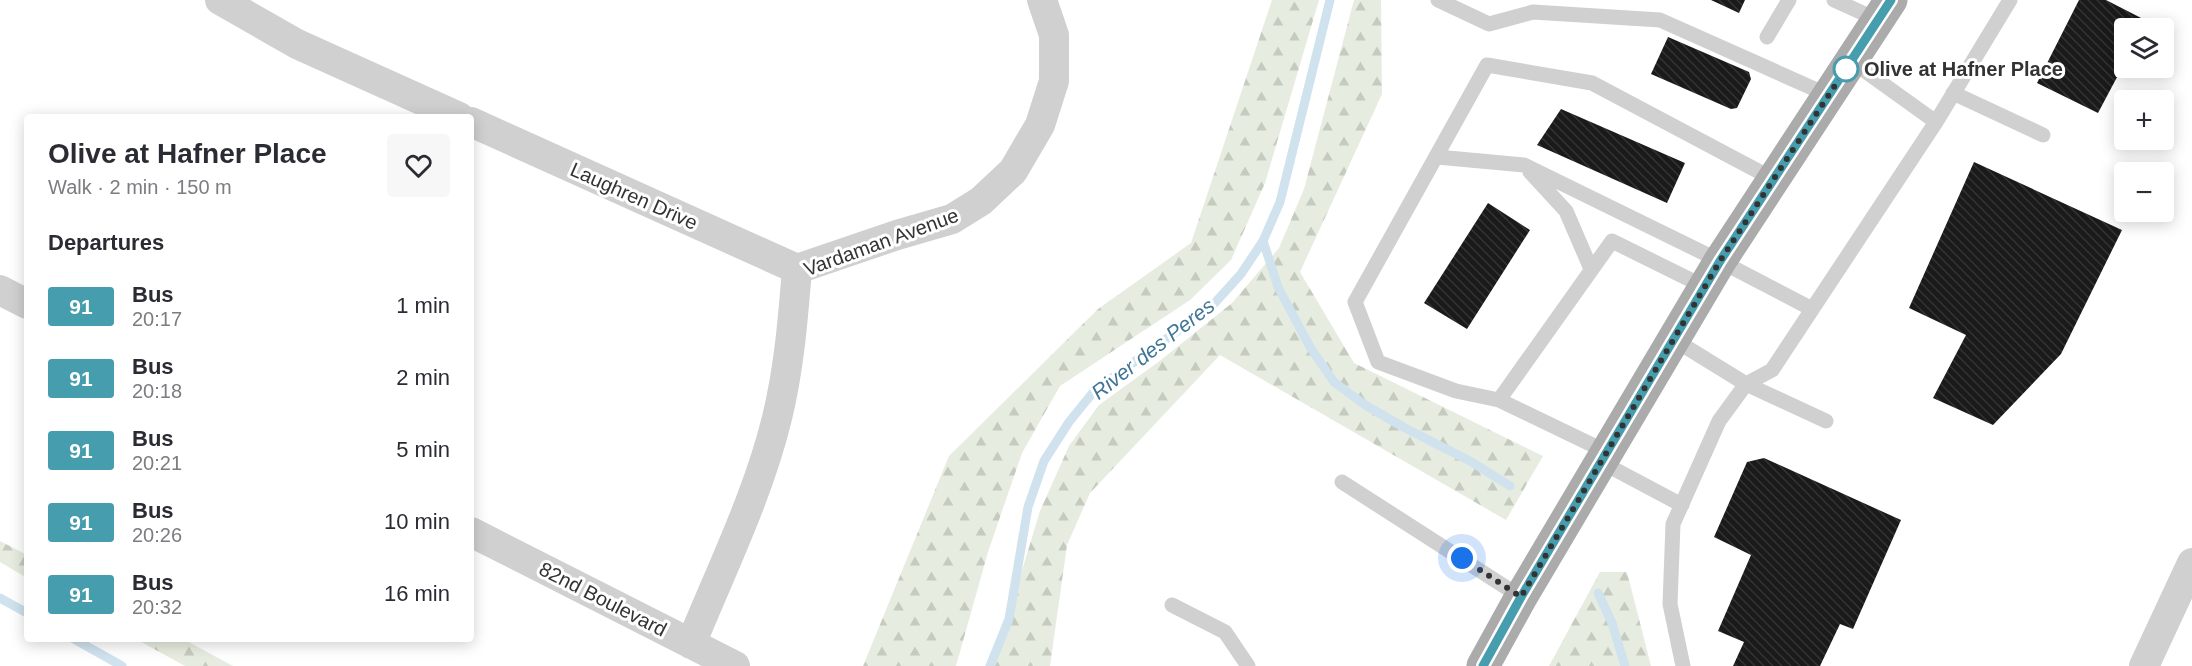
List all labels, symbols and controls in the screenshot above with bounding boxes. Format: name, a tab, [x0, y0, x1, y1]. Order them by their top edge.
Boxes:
map controls	[2114, 18, 2174, 222]
button: layers	[2114, 18, 2174, 78]
marker: Olive at Hafner Place	[1833, 56, 1859, 82]
place label: Olive at Hafner Place	[1864, 58, 2063, 80]
button: +	[2114, 90, 2174, 150]
button: heart	[387, 134, 450, 197]
text: Olive at Hafner Place	[48, 138, 327, 169]
street label: Laughren Drive	[567, 158, 701, 234]
button: −	[2114, 162, 2174, 222]
text: Walk · 2 min · 150 m	[48, 176, 232, 198]
street label: Vardaman Avenue	[801, 204, 961, 280]
text: Departures	[48, 230, 164, 255]
text: Bus	[132, 282, 174, 307]
text: 1 min	[396, 293, 450, 318]
water label: River des Peres	[1087, 293, 1219, 404]
text: 91	[69, 295, 93, 318]
text: 20:17	[132, 308, 182, 330]
text: Bus	[132, 354, 174, 379]
text: 2 min	[396, 365, 450, 390]
text: 91	[69, 367, 93, 390]
text: 20:18	[132, 380, 182, 402]
text: Bus	[132, 426, 174, 451]
text: 5 min	[396, 437, 450, 462]
text: 91	[69, 439, 93, 462]
text: 20:21	[132, 452, 182, 474]
text: Bus	[132, 498, 174, 523]
text: 10 min	[384, 509, 450, 534]
text: 91	[69, 511, 93, 534]
text: 20:26	[132, 524, 182, 546]
your location	[1447, 543, 1477, 573]
street label: 82nd Boulevard	[536, 557, 670, 641]
text: Bus	[132, 570, 174, 595]
text: 16 min	[384, 581, 450, 606]
text: 91	[69, 583, 93, 606]
text: 20:32	[132, 596, 182, 618]

